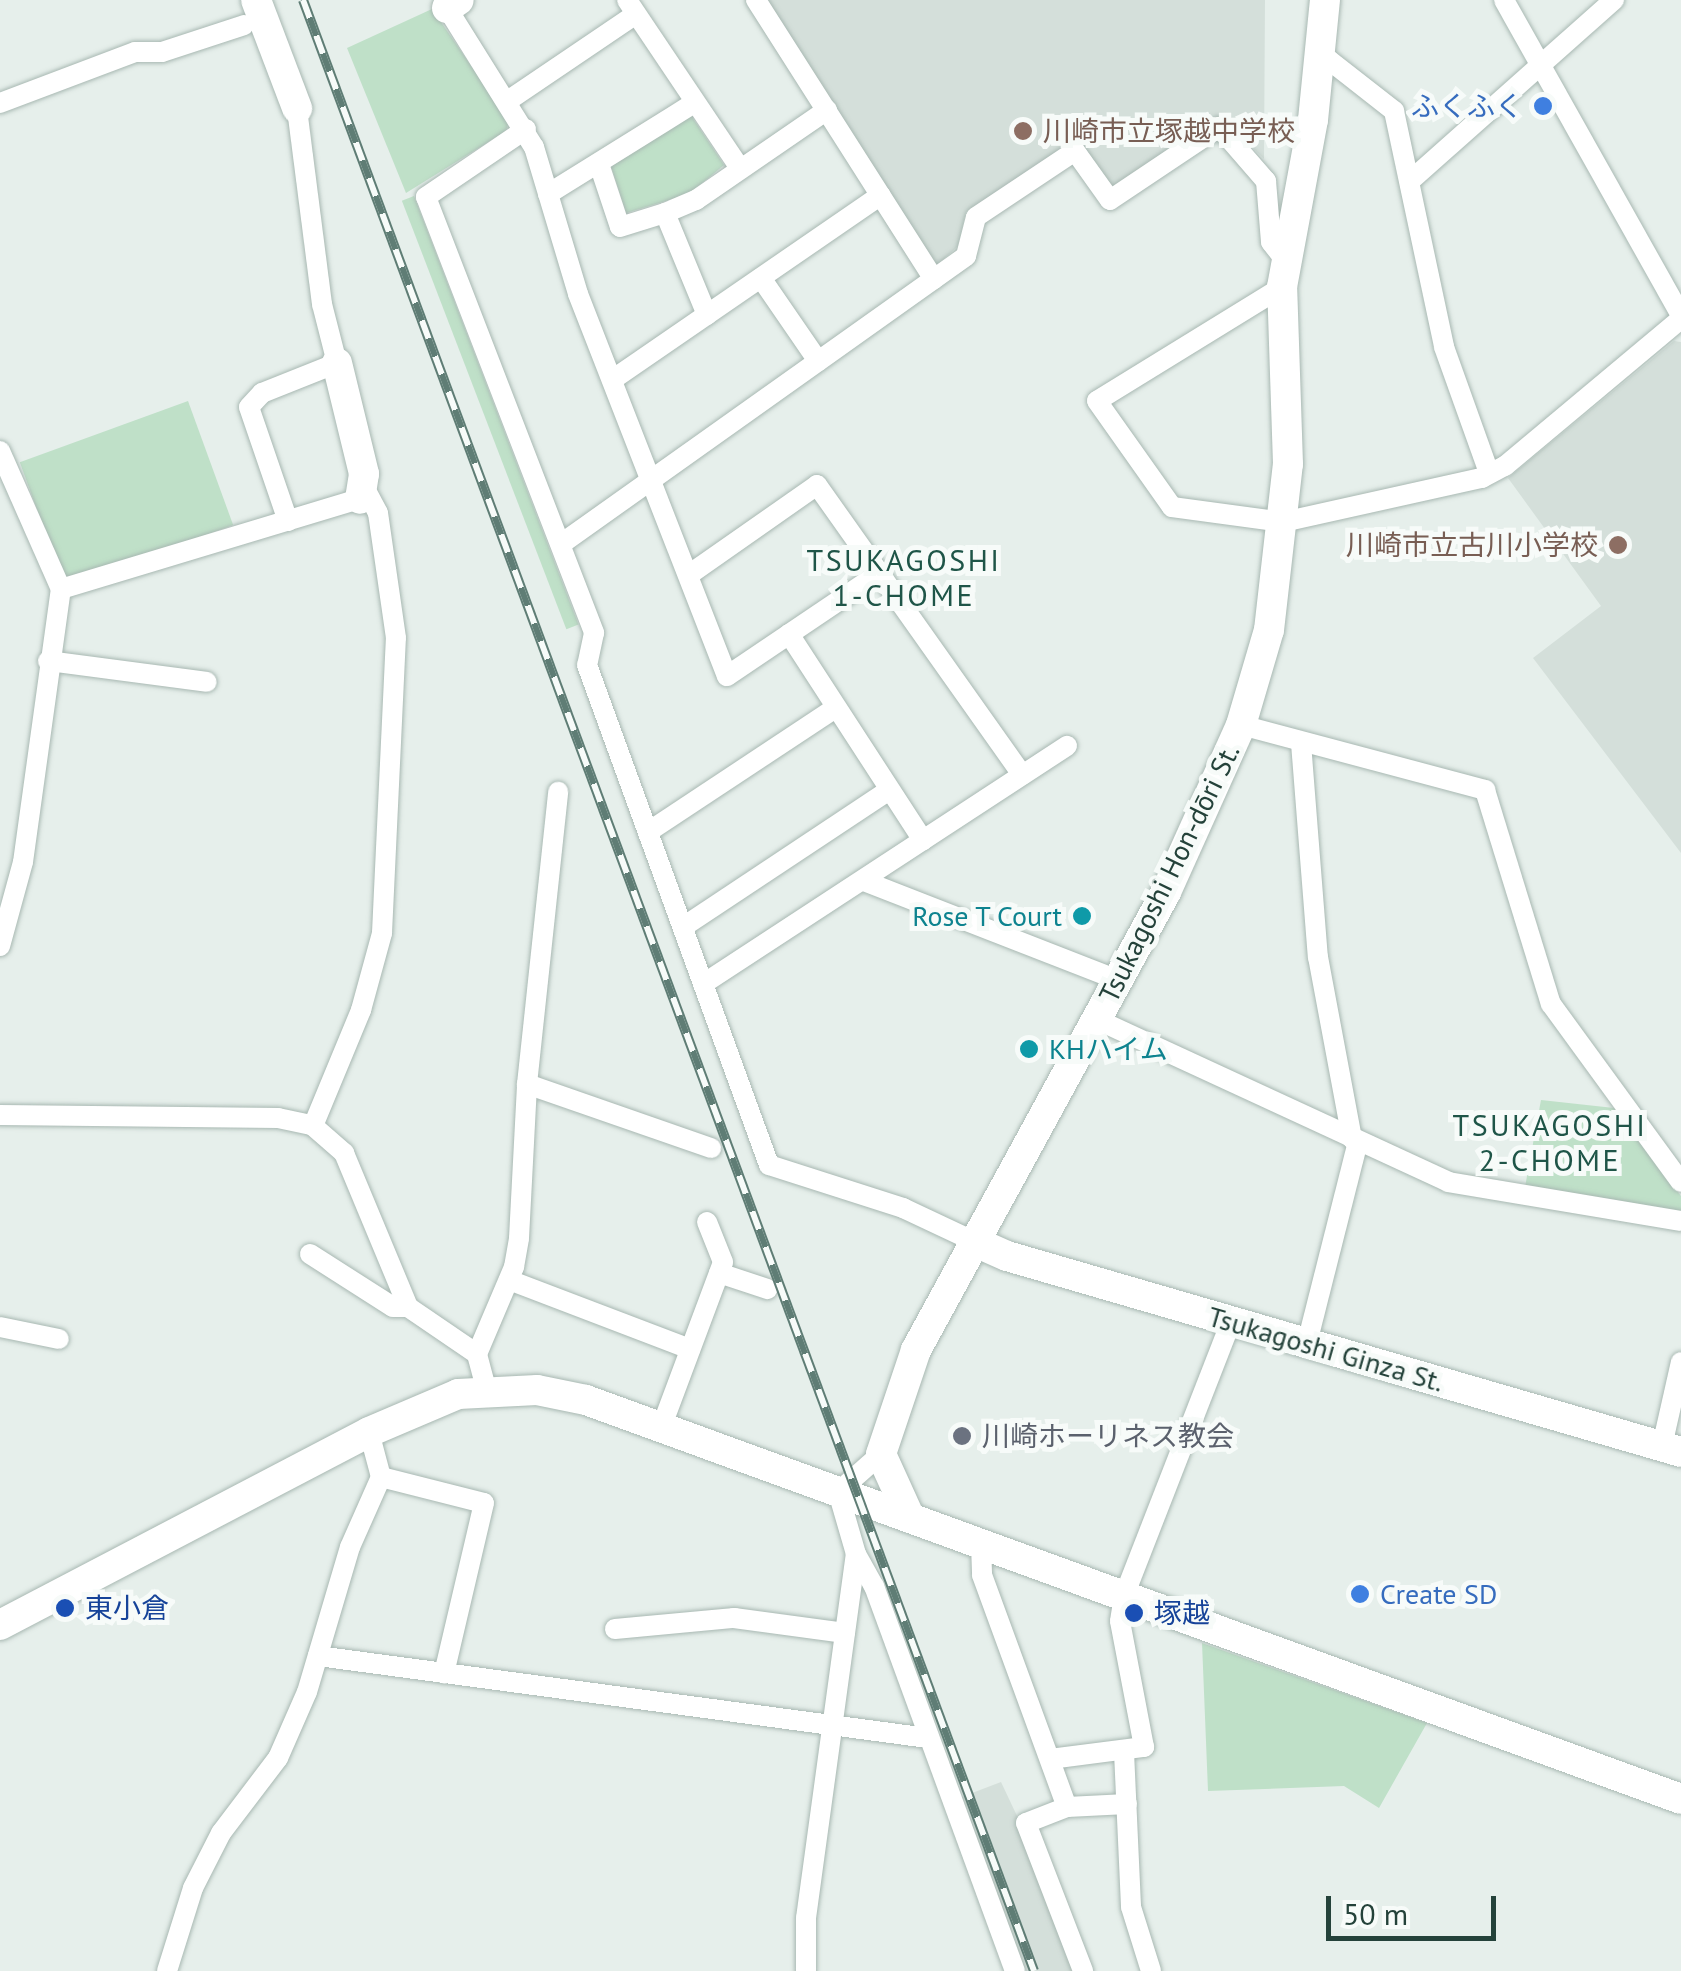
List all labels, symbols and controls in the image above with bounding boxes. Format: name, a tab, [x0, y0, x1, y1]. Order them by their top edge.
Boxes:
place label: ふくふく	[1411, 89, 1523, 123]
marker: ふくふく	[1532, 95, 1554, 117]
place label: 川崎市立塚越中学校	[1043, 114, 1295, 148]
marker: 川崎市立塚越中学校	[1012, 120, 1034, 142]
place label: 川崎市立古川小学校	[1346, 528, 1598, 562]
marker: 川崎市立古川小学校	[1607, 534, 1629, 556]
district label: TSUKAGOSHI 1-CHOME	[806, 542, 1002, 612]
street label: Tsukagoshi Hon-dōri St.	[1092, 738, 1246, 1008]
place label: Rose T Court	[910, 899, 1062, 933]
marker: Rose T Court	[1071, 905, 1093, 927]
place label: KHハイム	[1049, 1032, 1169, 1066]
marker: KHハイム	[1018, 1038, 1040, 1060]
district label: TSUKAGOSHI 2-CHOME	[1452, 1107, 1648, 1178]
street label: Tsukagoshi Ginza St.	[1204, 1299, 1448, 1399]
place label: 川崎ホーリネス教会	[982, 1419, 1234, 1453]
marker: 川崎ホーリネス教会	[951, 1425, 973, 1447]
place label: Create SD	[1380, 1577, 1497, 1611]
marker: Create SD	[1349, 1583, 1371, 1605]
place label: 東小倉	[85, 1591, 169, 1625]
place label: 塚越	[1154, 1596, 1210, 1630]
marker: 東小倉	[54, 1597, 76, 1619]
marker: 塚越	[1123, 1602, 1145, 1624]
scale bar	[1331, 1876, 1501, 1938]
text: 50 m	[1343, 1894, 1408, 1933]

